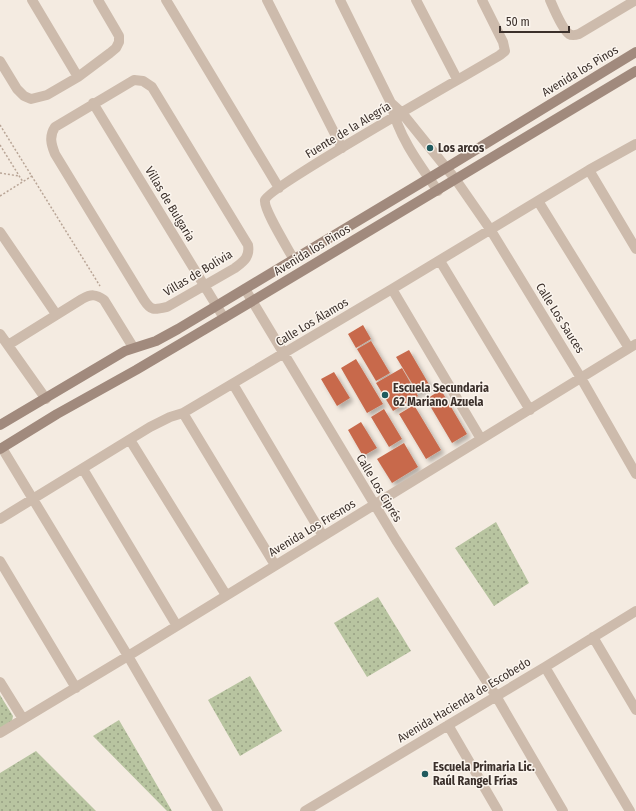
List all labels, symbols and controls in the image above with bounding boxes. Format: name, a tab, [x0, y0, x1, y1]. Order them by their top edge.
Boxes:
scale bar	[500, 8, 569, 34]
text: 50 m	[506, 15, 530, 29]
street label: Avenida los Pinos	[539, 43, 621, 99]
street label: Fuente de la Alegría	[303, 99, 393, 161]
place label: Los arcos	[438, 141, 485, 155]
marker: Los arcos	[425, 143, 435, 153]
street label: Villas de Bulgaria	[142, 164, 198, 244]
street label: Avenida los Pinos	[271, 222, 353, 278]
street label: Villas de Bolivia	[161, 247, 235, 299]
street label: Calle Los Sauces	[533, 280, 587, 356]
street label: Calle Los Álamos	[273, 294, 351, 349]
place label: Escuela Secundaria 62 Mariano Azuela	[393, 381, 489, 409]
marker: Escuela Secundaria 62 Mariano Azuela	[380, 390, 390, 400]
street label: Calle Los Ciprés	[353, 452, 405, 524]
street label: Avenida Los Fresnos	[266, 497, 358, 559]
street label: Avenida Hacienda de Escobedo	[395, 655, 533, 745]
place label: Escuela Primaria Lic. Raúl Rangel Frías	[433, 760, 535, 788]
marker: Escuela Primaria Lic. Raúl Rangel Frías	[420, 769, 430, 779]

